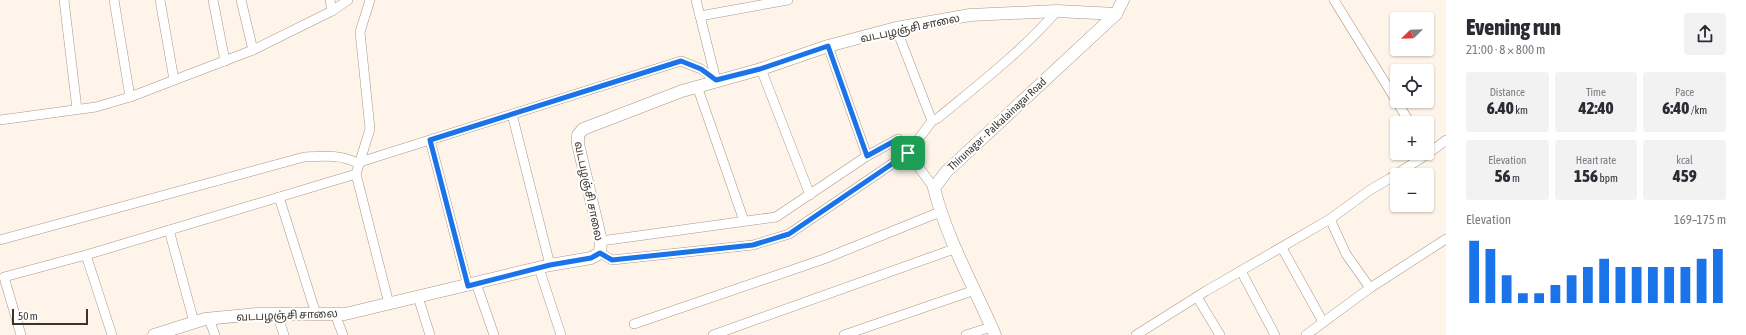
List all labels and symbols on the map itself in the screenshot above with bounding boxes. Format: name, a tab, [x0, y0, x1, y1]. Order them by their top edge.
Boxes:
street label: வடபழஞ்சி சாலை	[859, 12, 961, 46]
north arrow	[1390, 12, 1434, 56]
street label: Thirunagar - Palkalainagar Road	[945, 75, 1049, 173]
pin	[891, 136, 925, 170]
street label: வடபழஞ்சி சாலை	[571, 140, 605, 242]
scale bar	[12, 307, 88, 326]
street label: வடபழஞ்சி சாலை	[236, 307, 338, 325]

